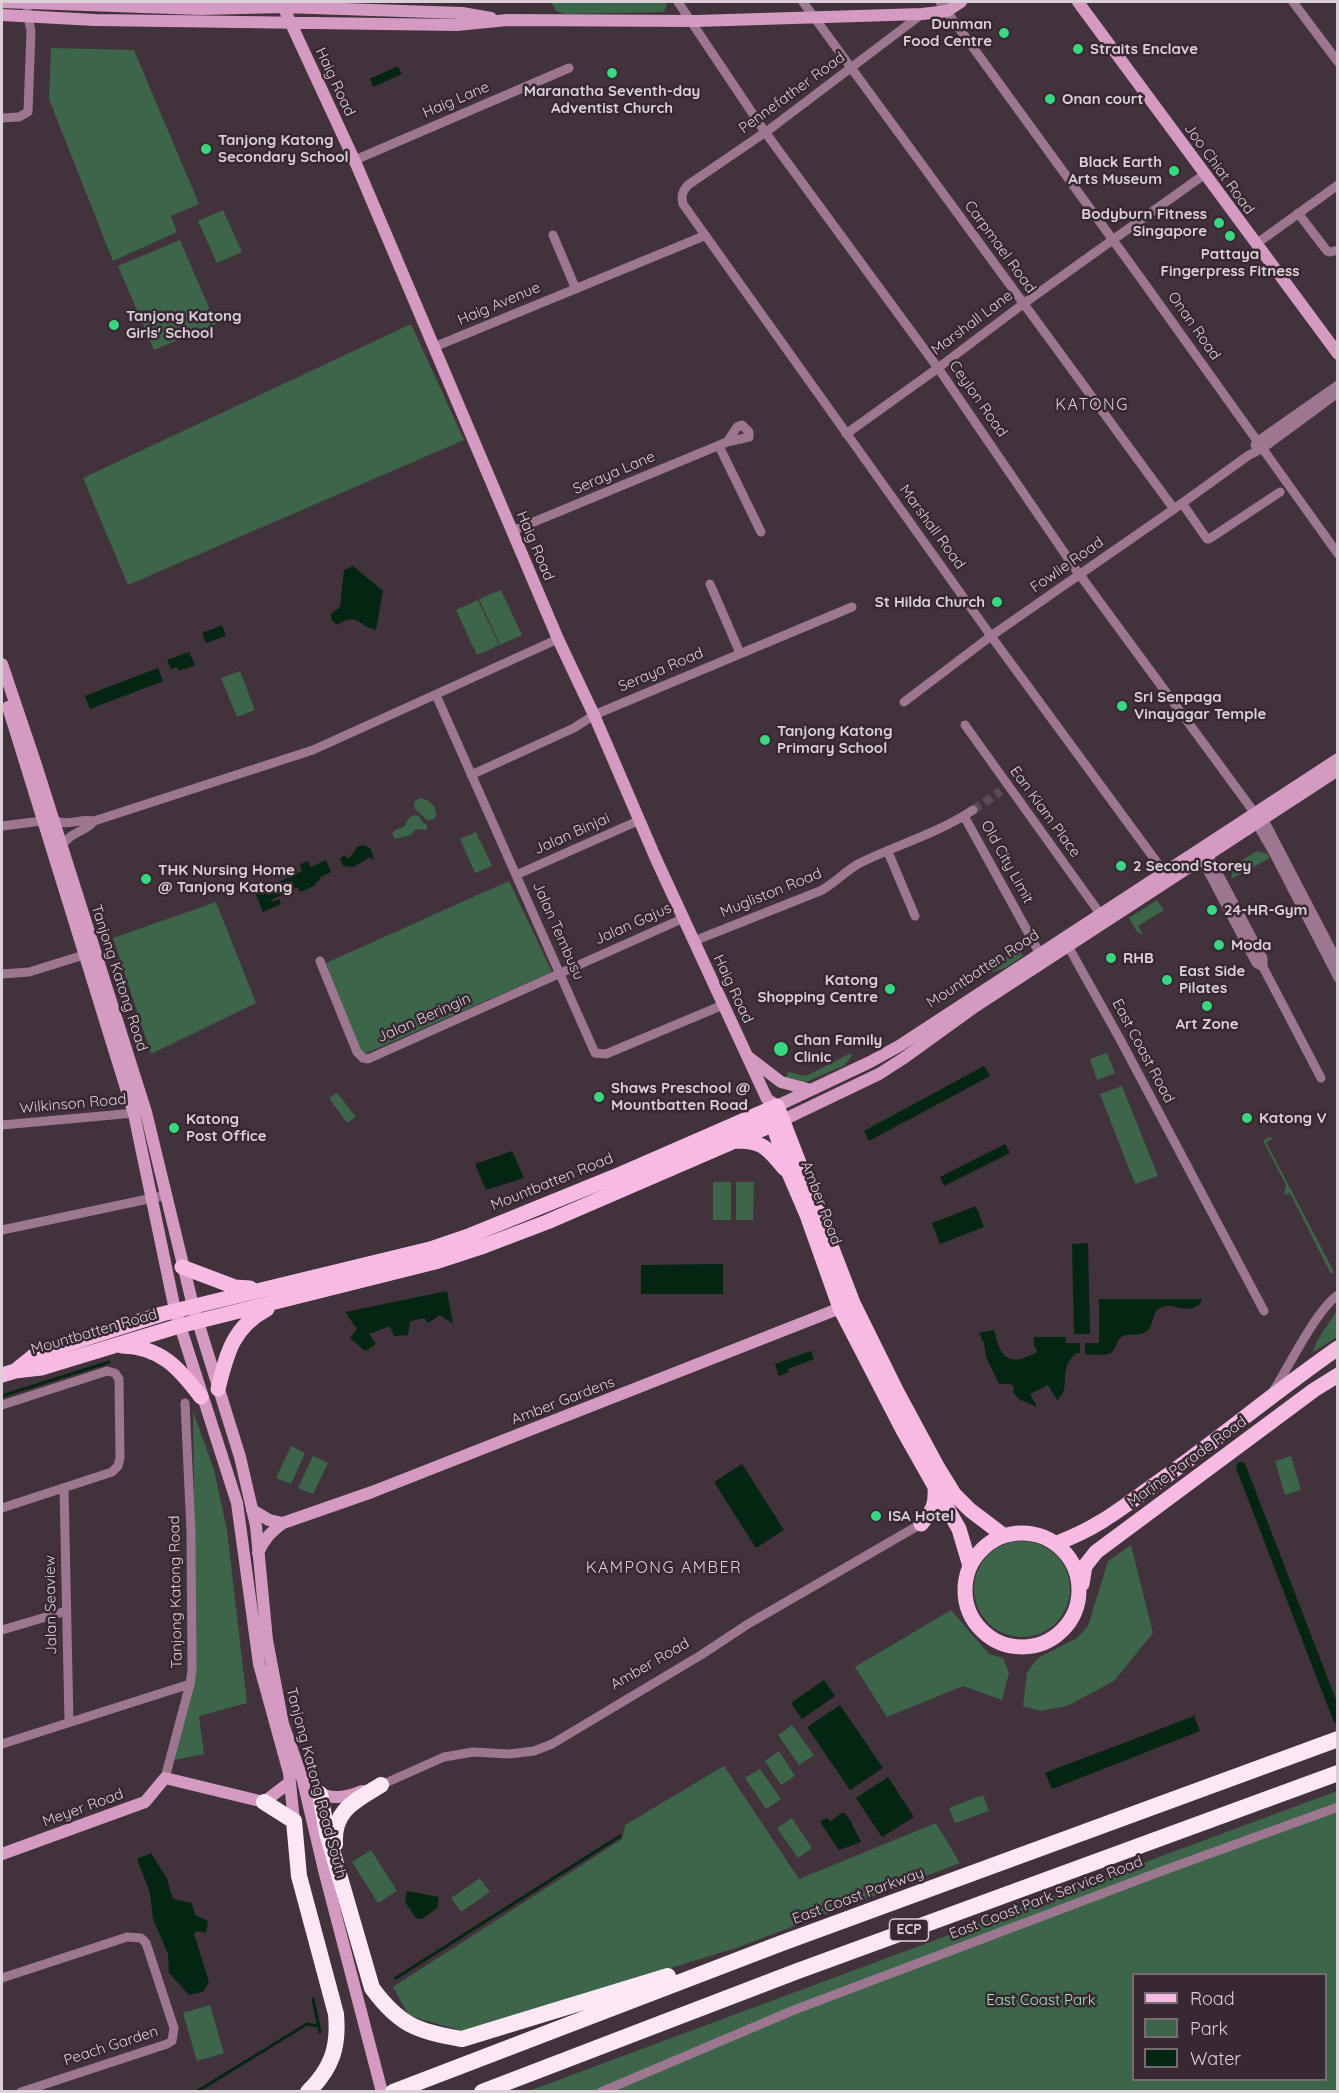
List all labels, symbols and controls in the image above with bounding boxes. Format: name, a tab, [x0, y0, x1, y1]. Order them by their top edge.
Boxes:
place label: Dunman Food Centre	[903, 15, 992, 50]
marker: Dunman Food Centre	[997, 26, 1011, 40]
place label: Straits Enclave	[1090, 40, 1198, 58]
marker: Straits Enclave	[1071, 42, 1085, 56]
street label: Haig Road	[311, 45, 359, 119]
street label: Pennefather Road	[735, 48, 849, 138]
marker: Maranatha Seventh-day Adventist Church	[605, 66, 619, 80]
street label: Haig Lane	[420, 78, 492, 122]
place label: Maranatha Seventh-day Adventist Church	[524, 82, 700, 117]
place label: Onan court	[1062, 90, 1143, 108]
marker: Onan court	[1043, 92, 1057, 106]
street label: Joo Chiat Road	[1180, 120, 1258, 218]
place label: Tanjong Katong Secondary School	[218, 131, 349, 166]
marker: Tanjong Katong Secondary School	[199, 142, 213, 156]
place label: Black Earth Arts Museum	[1068, 153, 1162, 188]
marker: Black Earth Arts Museum	[1167, 164, 1181, 178]
street label: Carpmael Road	[960, 197, 1040, 297]
place label: Bodyburn Fitness Singapore	[1081, 205, 1207, 240]
marker: Bodyburn Fitness Singapore	[1212, 216, 1226, 230]
marker: Pattaya Fingerpress Fitness	[1223, 229, 1237, 243]
place label: Pattaya Fingerpress Fitness	[1160, 245, 1300, 280]
street label: Haig Avenue	[455, 279, 543, 329]
street label: Marshall Lane	[928, 287, 1016, 359]
street label: Onan Road	[1164, 288, 1224, 364]
place label: Tanjong Katong Girls' School	[126, 307, 242, 342]
marker: Tanjong Katong Girls' School	[107, 318, 121, 332]
street label: Ceylon Road	[945, 357, 1011, 441]
district label: KATONG	[1055, 395, 1129, 415]
street label: Seraya Lane	[570, 448, 658, 498]
street label: Marshall Road	[895, 481, 969, 573]
street label: Haig Road	[512, 509, 558, 583]
street label: Fowlie Road	[1027, 533, 1107, 597]
place label: St Hilda Church	[875, 593, 985, 611]
marker: St Hilda Church	[990, 595, 1004, 609]
street label: Seraya Road	[616, 644, 706, 696]
place label: Sri Senpaga Vinayagar Temple	[1134, 688, 1266, 723]
marker: Sri Senpaga Vinayagar Temple	[1115, 699, 1129, 713]
place label: Tanjong Katong Primary School	[777, 722, 893, 757]
marker: Tanjong Katong Primary School	[758, 733, 772, 747]
street label: Ean Kiam Place	[1006, 763, 1084, 861]
street label: Jalan Binjai	[531, 809, 613, 859]
street label: Old City Limit	[977, 817, 1037, 907]
place label: 2 Second Storey	[1133, 857, 1251, 875]
marker: 2 Second Storey	[1114, 859, 1128, 873]
place label: THK Nursing Home @ Tanjong Katong	[158, 861, 295, 896]
street label: Mugliston Road	[718, 864, 824, 922]
marker: THK Nursing Home @ Tanjong Katong	[139, 872, 153, 886]
street label: Jalan Tembusu	[528, 879, 588, 983]
street label: Jalan Gajus	[592, 899, 674, 949]
place label: 24-HR-Gym	[1224, 901, 1307, 919]
street label: Tanjong Katong Road	[87, 902, 151, 1054]
marker: 24-HR-Gym	[1205, 903, 1219, 917]
street label: Mountbatten Road	[923, 926, 1043, 1012]
place label: Moda	[1231, 936, 1271, 954]
marker: Moda	[1212, 938, 1226, 952]
place label: RHB	[1123, 949, 1154, 967]
marker: RHB	[1104, 951, 1118, 965]
street label: Haig Road	[709, 952, 757, 1026]
place label: East Side Pilates	[1179, 962, 1245, 997]
place label: Katong Shopping Centre	[757, 971, 878, 1006]
marker: East Side Pilates	[1160, 973, 1174, 987]
marker: Katong Shopping Centre	[883, 982, 897, 996]
street label: Jalan Beringin	[375, 989, 473, 1047]
street label: East Coast Road	[1108, 996, 1178, 1106]
marker: Art Zone	[1200, 999, 1214, 1013]
place label: Art Zone	[1175, 1015, 1239, 1033]
place label: Chan Family Clinic	[794, 1031, 882, 1066]
marker: Chan Family Clinic	[772, 1040, 790, 1058]
place label: Shaws Preschool @ Mountbatten Road	[611, 1079, 750, 1114]
street label: Wilkinson Road	[19, 1090, 127, 1118]
marker: Shaws Preschool @ Mountbatten Road	[592, 1090, 606, 1104]
place label: Katong V	[1259, 1109, 1327, 1127]
place label: Katong Post Office	[186, 1110, 267, 1145]
marker: Katong V	[1240, 1111, 1254, 1125]
marker: Katong Post Office	[167, 1121, 181, 1135]
street label: Mountbatten Road	[488, 1149, 616, 1215]
street label: Amber Road	[797, 1159, 845, 1247]
street label: Mountbatten Road	[29, 1305, 159, 1359]
street label: Amber Gardens	[509, 1373, 617, 1429]
street label: Marine Parade Road	[1124, 1413, 1250, 1511]
place label: ISA Hotel	[888, 1507, 954, 1525]
marker: ISA Hotel	[869, 1509, 883, 1523]
street label: Tanjong Katong Road	[166, 1515, 186, 1669]
street label: Jalan Seaview	[41, 1555, 61, 1655]
district label: KAMPONG AMBER	[586, 1558, 742, 1578]
street label: Amber Road	[607, 1634, 693, 1694]
street label: Tanjong Katong Road South	[282, 1686, 350, 1880]
street label: Meyer Road	[40, 1785, 126, 1831]
street label: East Coast Park Service Road	[947, 1853, 1145, 1943]
street label: East Coast Parkway	[790, 1864, 926, 1928]
road number: ECP	[890, 1919, 928, 1941]
legend	[1132, 1973, 1327, 2081]
text: Road	[1190, 1987, 1235, 2010]
park label: East Coast Park	[986, 1991, 1096, 2009]
text: Park	[1190, 2017, 1228, 2040]
street label: Peach Garden	[62, 2022, 160, 2070]
text: Water	[1190, 2047, 1241, 2070]

